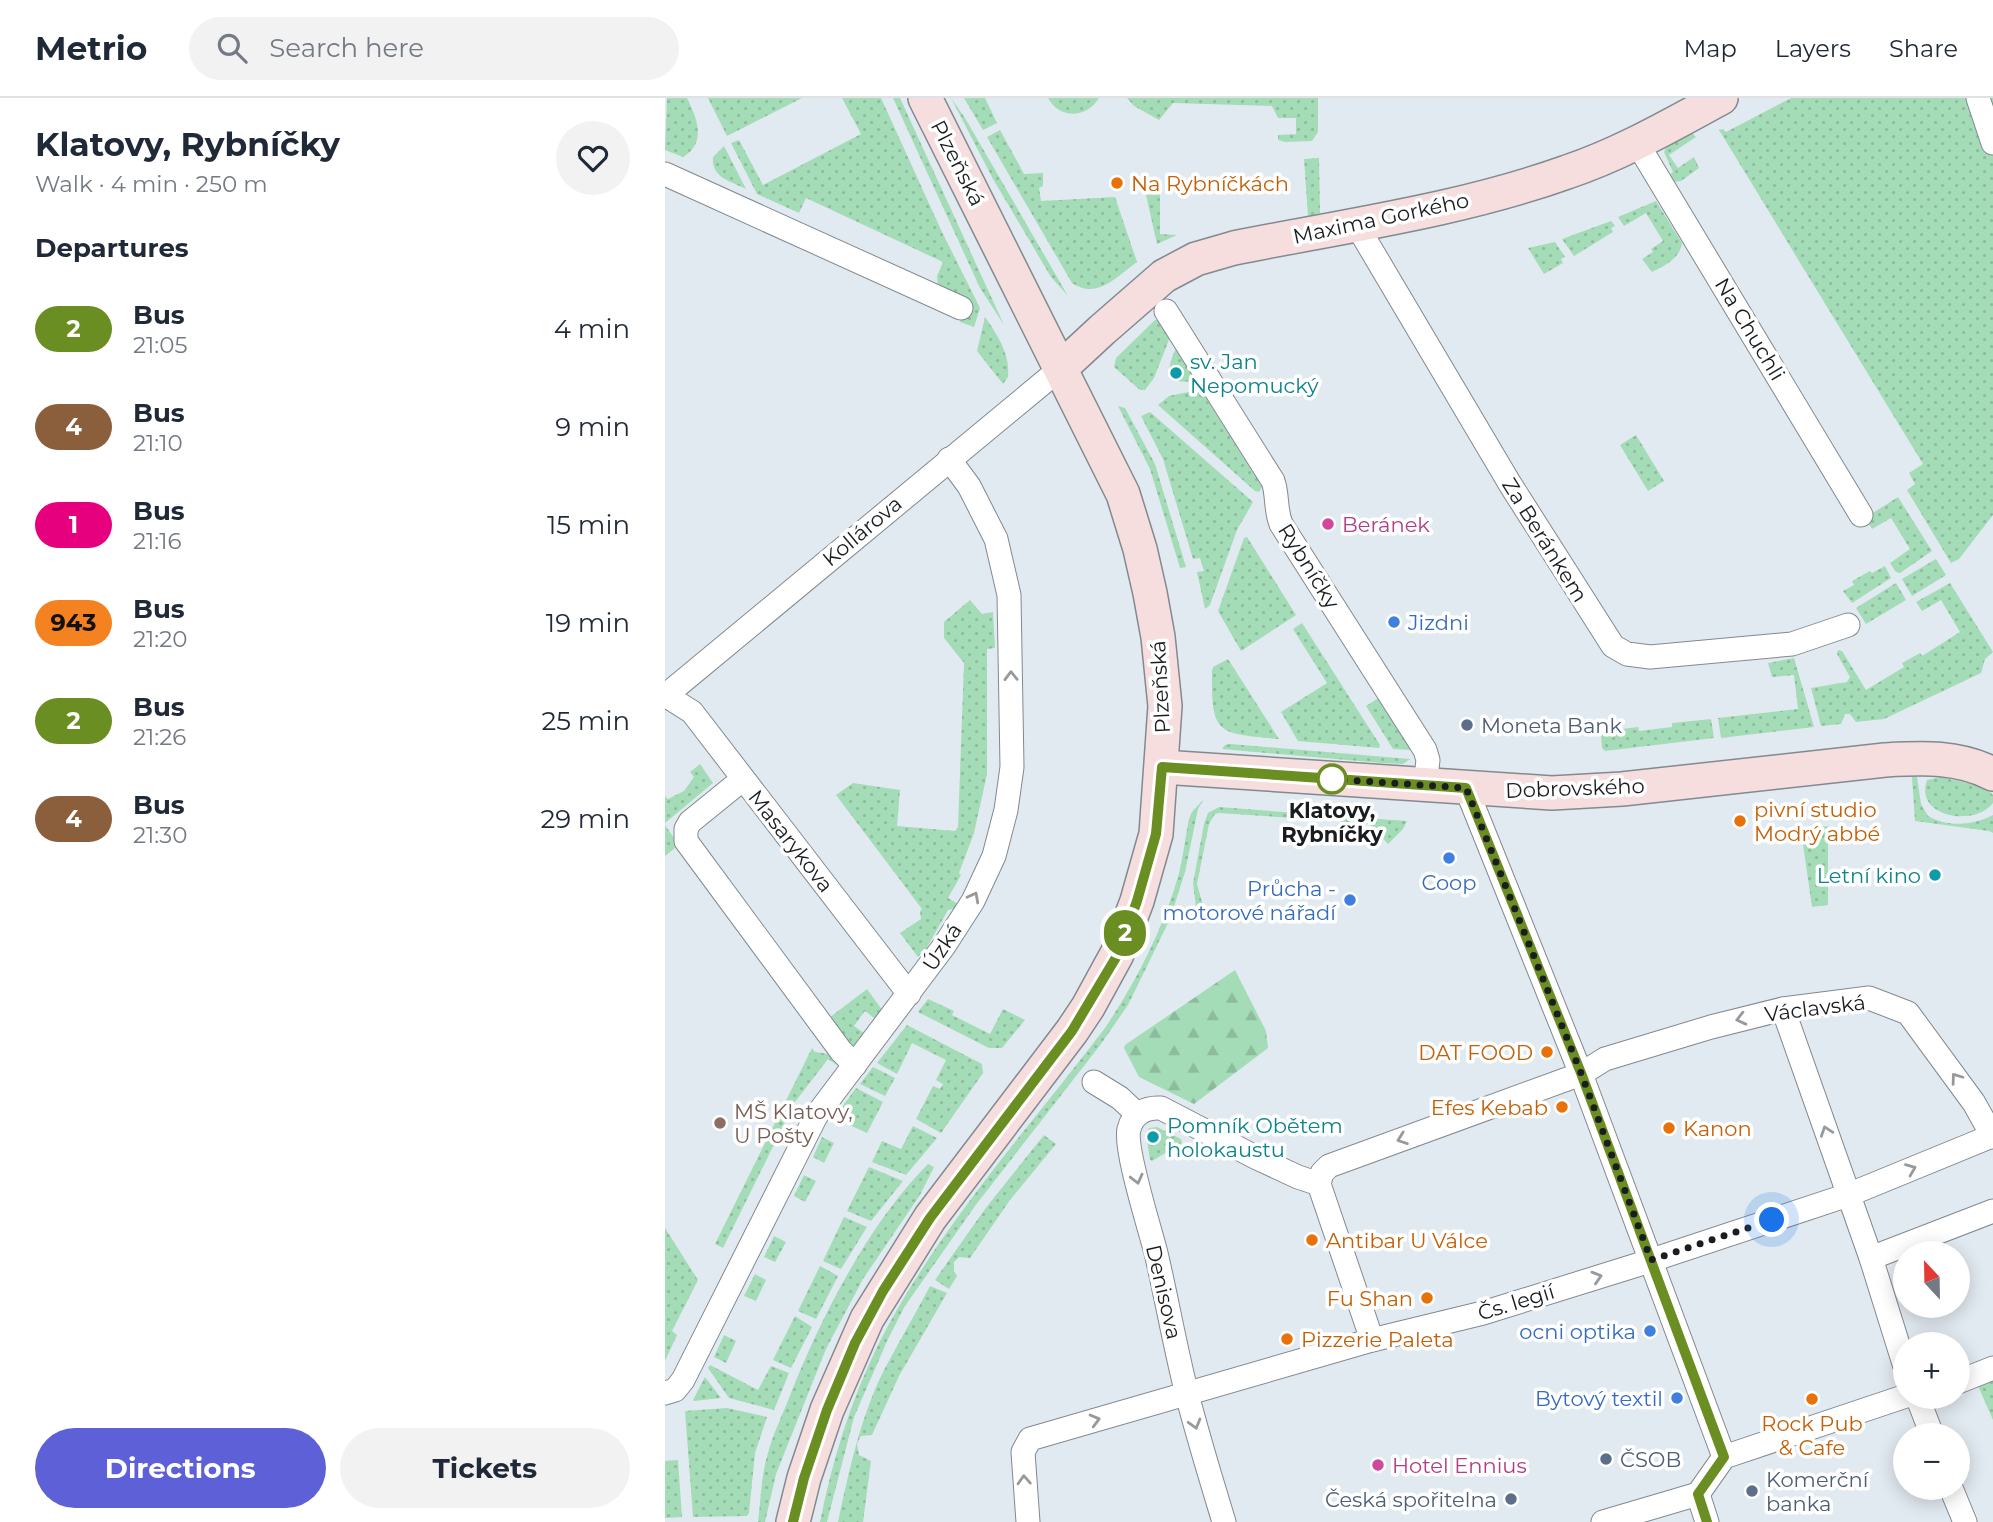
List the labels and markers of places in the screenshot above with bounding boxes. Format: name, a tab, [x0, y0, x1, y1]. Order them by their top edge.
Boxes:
place label: Na Rybníčkách	[1131, 171, 1289, 196]
marker: Na Rybníčkách	[1109, 175, 1125, 191]
place label: sv. Jan Nepomucký	[1190, 349, 1319, 398]
marker: sv. Jan Nepomucký	[1168, 365, 1184, 381]
place label: Beránek	[1342, 512, 1430, 537]
marker: Beránek	[1320, 516, 1336, 532]
place label: Jizdni	[1407, 610, 1469, 635]
marker: Jizdni	[1386, 614, 1402, 630]
place label: Moneta Bank	[1481, 713, 1623, 738]
marker: Moneta Bank	[1459, 717, 1475, 733]
marker: Klatovy, Rybníčky	[1317, 764, 1347, 794]
place label: pivní studio Modrý abbé	[1754, 797, 1880, 846]
place label: Klatovy, Rybníčky	[1281, 798, 1383, 847]
marker: pivní studio Modrý abbé	[1732, 813, 1748, 829]
marker: Coop	[1441, 850, 1457, 866]
place label: Letní kino	[1817, 863, 1921, 888]
marker: Letní kino	[1927, 867, 1943, 883]
place label: Coop	[1422, 870, 1476, 895]
place label: Průcha - motorové nářadí	[1163, 876, 1337, 925]
marker: Průcha - motorové nářadí	[1342, 892, 1358, 908]
place label: DAT FOOD	[1418, 1040, 1533, 1065]
marker: DAT FOOD	[1539, 1044, 1555, 1060]
place label: Efes Kebab	[1431, 1095, 1548, 1120]
place label: MŠ Klatovy, U Pošty	[734, 1099, 853, 1148]
marker: Efes Kebab	[1554, 1099, 1570, 1115]
place label: Pomník Obětem holokaustu	[1167, 1113, 1343, 1162]
marker: MŠ Klatovy, U Pošty	[712, 1115, 728, 1131]
place label: Kanon	[1683, 1116, 1752, 1141]
marker: Kanon	[1661, 1120, 1677, 1136]
marker: Pomník Obětem holokaustu	[1145, 1129, 1161, 1145]
place label: Antibar U Válce	[1326, 1228, 1488, 1253]
marker: Antibar U Válce	[1304, 1232, 1320, 1248]
place label: Fu Shan	[1327, 1286, 1413, 1311]
marker: Fu Shan	[1419, 1290, 1435, 1306]
place label: ocni optika	[1519, 1319, 1636, 1344]
marker: ocni optika	[1642, 1323, 1658, 1339]
place label: Pizzerie Paleta	[1301, 1327, 1454, 1352]
marker: Pizzerie Paleta	[1279, 1331, 1295, 1347]
place label: Bytový textil	[1535, 1386, 1663, 1411]
marker: Bytový textil	[1669, 1390, 1685, 1406]
marker: Rock Pub & Cafe	[1804, 1391, 1820, 1407]
place label: Rock Pub & Cafe	[1761, 1411, 1863, 1460]
place label: ČSOB	[1620, 1447, 1681, 1472]
marker: ČSOB	[1598, 1451, 1614, 1467]
place label: Hotel Ennius	[1392, 1453, 1527, 1478]
marker: Hotel Ennius	[1370, 1457, 1386, 1473]
place label: Komerční banka	[1766, 1467, 1870, 1516]
marker: Komerční banka	[1744, 1483, 1760, 1499]
place label: Česká spořitelna	[1325, 1487, 1497, 1512]
marker: Česká spořitelna	[1503, 1491, 1519, 1507]

